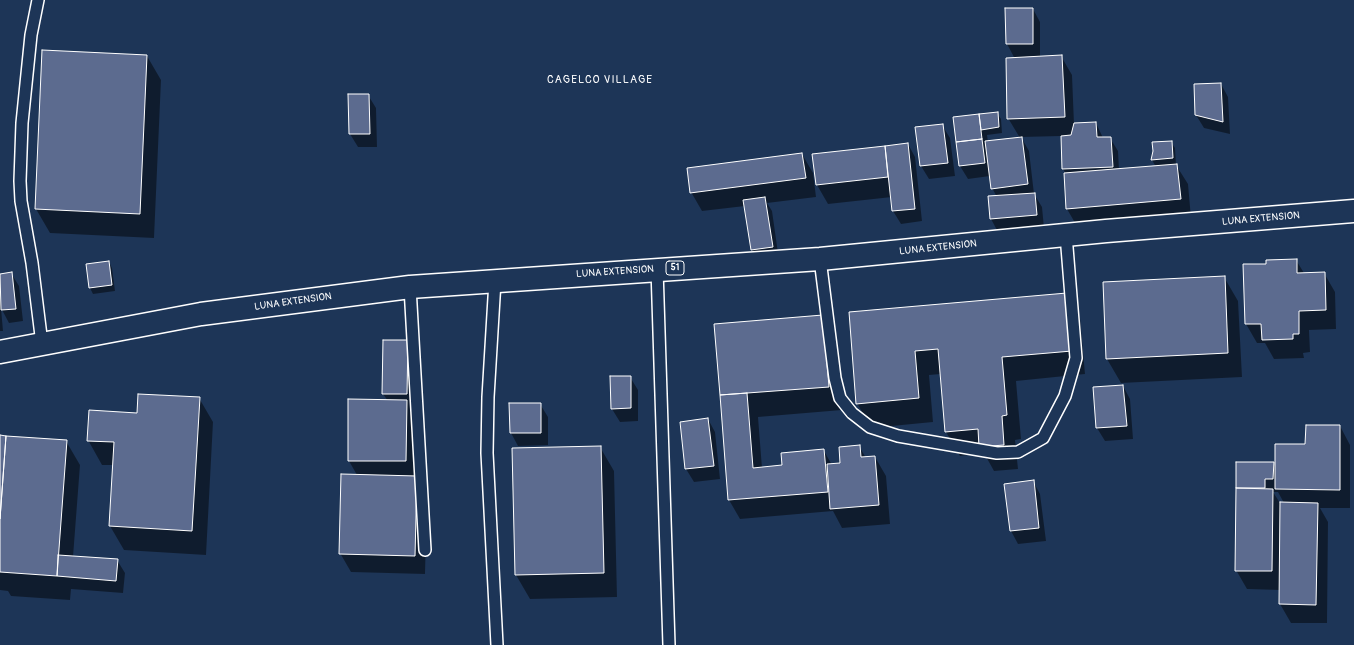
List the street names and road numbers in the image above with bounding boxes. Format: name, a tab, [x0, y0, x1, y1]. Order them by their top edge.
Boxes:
street label: LUNA EXTENSION	[1222, 210, 1300, 228]
street label: LUNA EXTENSION	[899, 238, 977, 258]
road number: 51	[666, 261, 684, 275]
street label: LUNA EXTENSION	[576, 263, 654, 281]
street label: LUNA EXTENSION	[254, 291, 332, 313]

